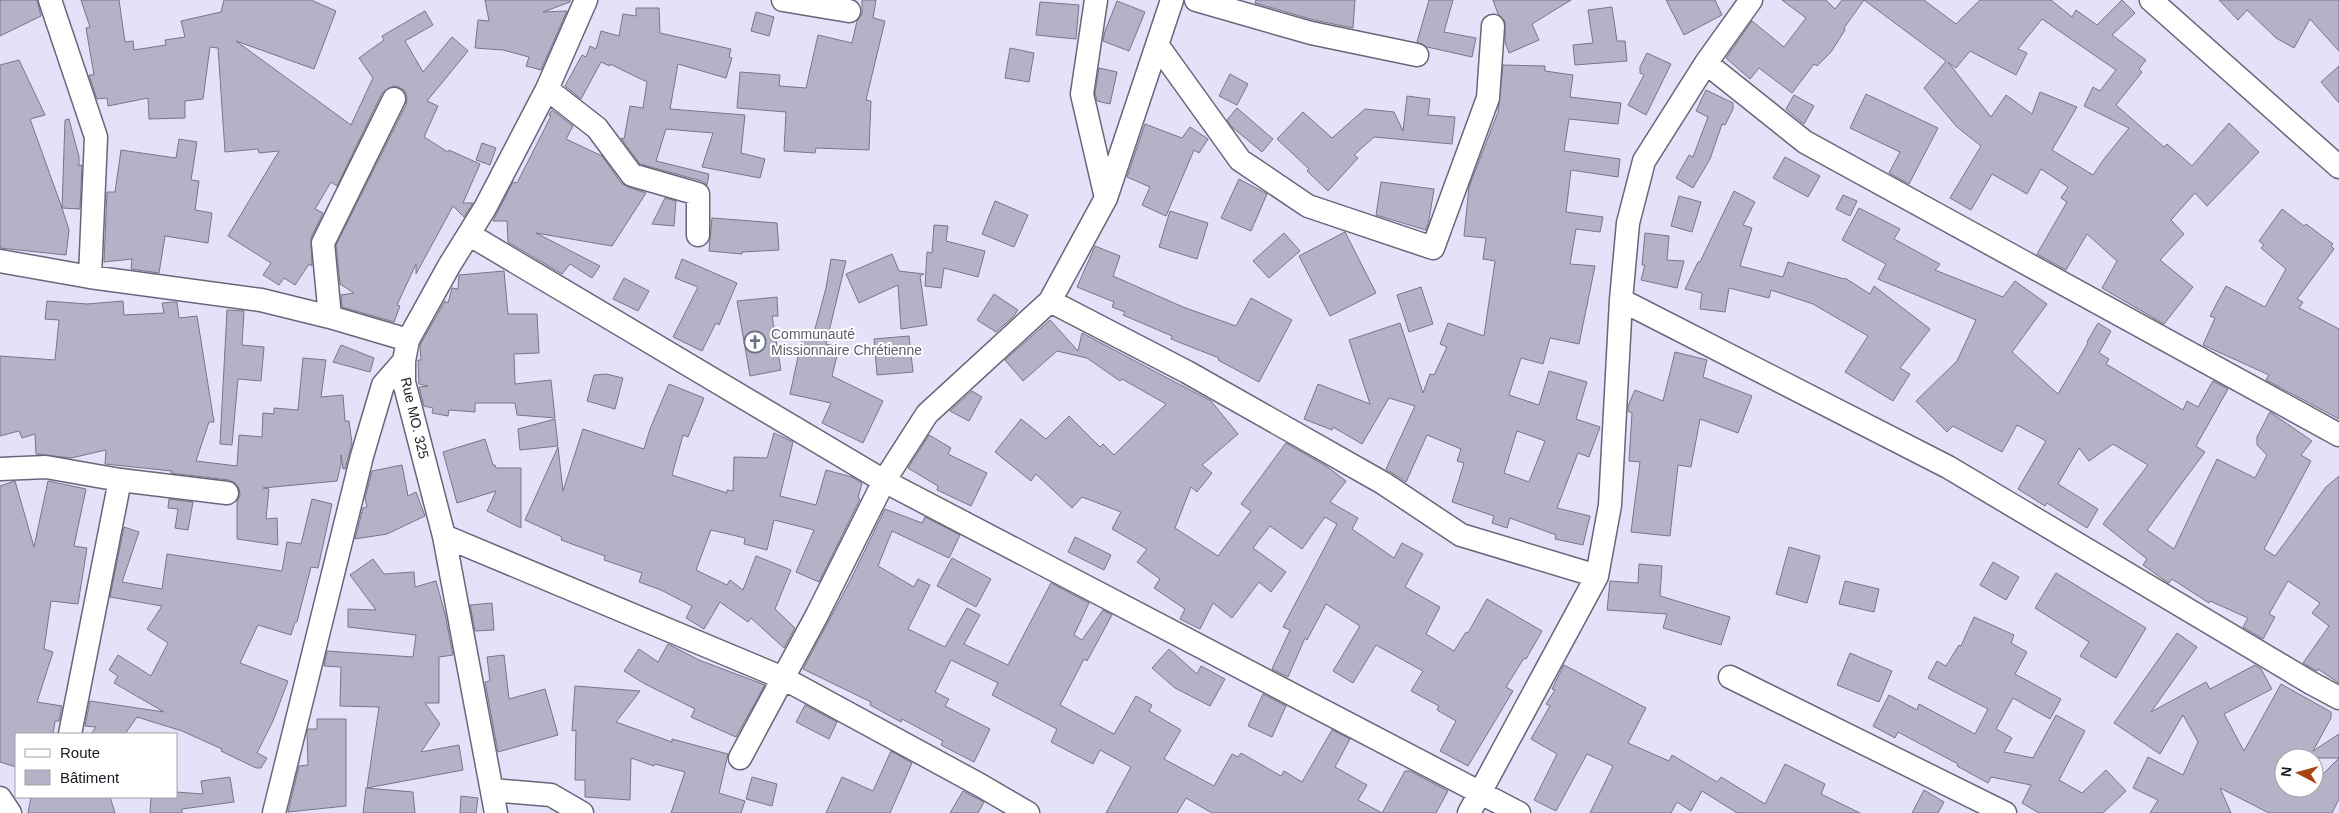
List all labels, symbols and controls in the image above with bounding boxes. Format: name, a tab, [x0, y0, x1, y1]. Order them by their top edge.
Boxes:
place label: Communauté Missionnaire Chrétienne	[771, 326, 922, 358]
church icon: Communauté Missionnaire Chrétienne	[743, 330, 767, 354]
street label: Rue MO. 325	[398, 376, 432, 461]
legend	[15, 733, 178, 798]
text: Route	[60, 744, 100, 761]
north arrow	[2274, 748, 2324, 798]
text: N	[2278, 766, 2295, 778]
text: Bâtiment	[60, 769, 120, 786]

